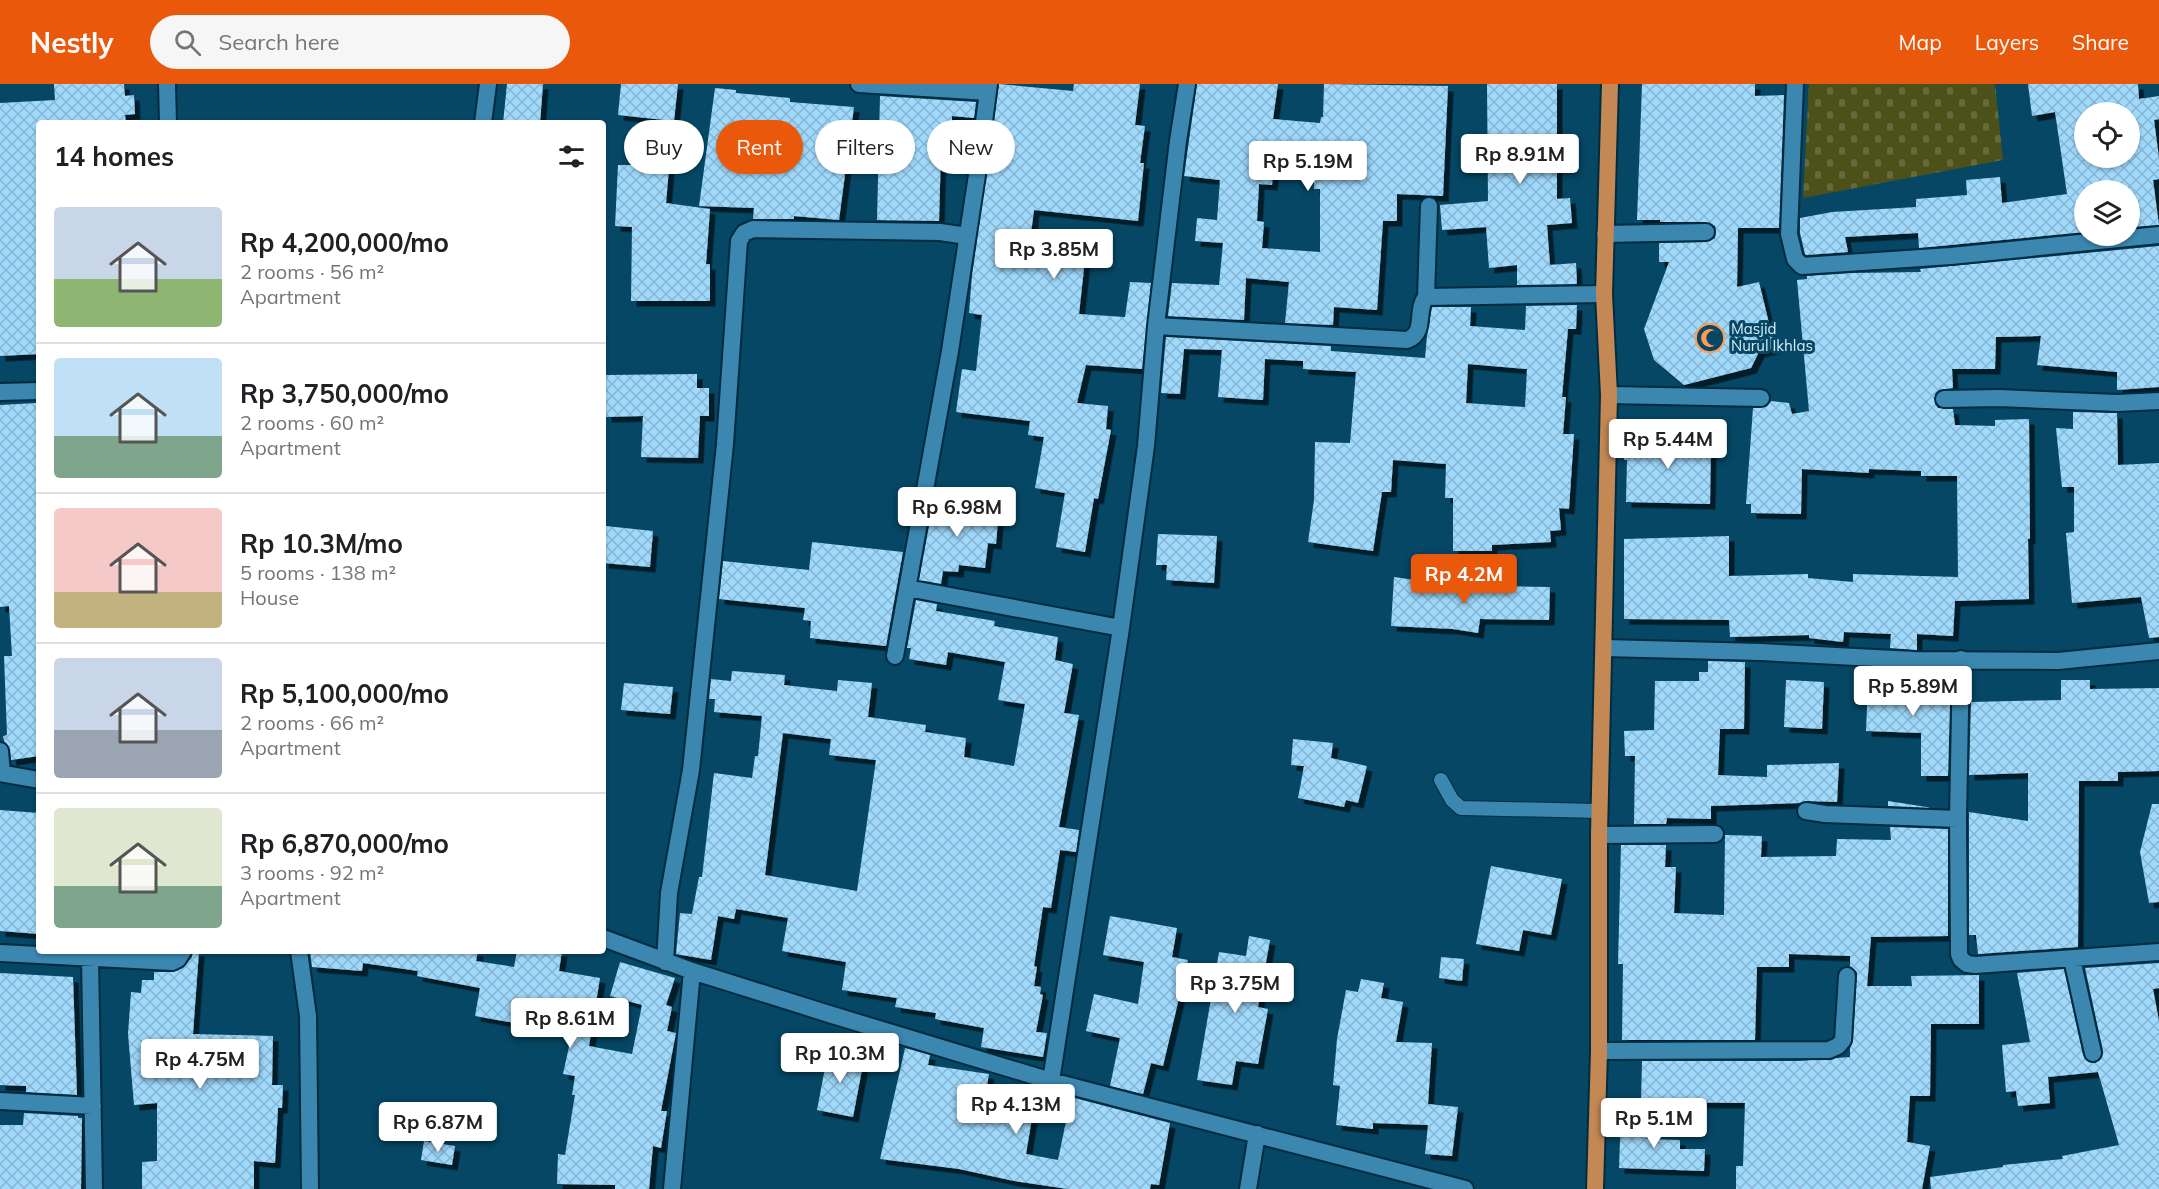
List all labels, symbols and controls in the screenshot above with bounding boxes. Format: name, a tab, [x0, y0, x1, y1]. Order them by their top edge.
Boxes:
search box	[150, 15, 570, 69]
text: Nestly	[30, 25, 114, 60]
icon: search	[171, 26, 204, 59]
text: Search here	[219, 28, 339, 56]
text: Map	[1899, 29, 1942, 55]
text: Layers	[1975, 29, 2039, 55]
text: Share	[2072, 29, 2129, 55]
map controls	[2074, 102, 2140, 246]
button: locate	[2074, 102, 2140, 168]
chip: Buy	[624, 120, 704, 174]
chip: Rent	[716, 120, 803, 174]
chip: Filters	[815, 120, 915, 174]
chip: New	[927, 120, 1015, 174]
pin: Rp 8.91M	[1458, 134, 1582, 185]
text: 14 homes	[54, 140, 174, 173]
icon: filters	[555, 140, 588, 173]
pin: Rp 5.19M	[1246, 141, 1370, 192]
text: Rp 8.91M	[1475, 141, 1565, 166]
text: Rp 5.19M	[1263, 148, 1353, 173]
button: layers	[2074, 180, 2140, 246]
text: Rp 4,200,000/mo	[240, 226, 449, 259]
pin: Rp 3.85M	[992, 229, 1116, 280]
icon: home	[102, 231, 174, 303]
text: Rp 3.85M	[1009, 236, 1099, 261]
text: 2 rooms · 56 m²	[240, 259, 384, 284]
text: Apartment	[240, 284, 341, 309]
place label: Masjid Nurul Ikhlas	[1731, 319, 1813, 355]
mosque icon: Masjid Nurul Ikhlas	[1694, 322, 1726, 354]
text: Rp 3,750,000/mo	[240, 377, 449, 410]
icon: home	[102, 382, 174, 454]
text: 2 rooms · 60 m²	[240, 410, 384, 435]
pin: Rp 5.44M	[1606, 419, 1730, 470]
text: Rp 5.44M	[1623, 426, 1713, 451]
text: Apartment	[240, 435, 341, 460]
pin: Rp 6.98M	[895, 487, 1019, 538]
text: Rp 6.98M	[912, 494, 1002, 519]
text: Rp 10.3M/mo	[240, 527, 403, 560]
icon: home	[102, 532, 174, 604]
pin: Rp 4.2M	[1409, 554, 1519, 605]
text: 5 rooms · 138 m²	[240, 560, 396, 585]
text: Rp 4.2M	[1425, 561, 1503, 586]
text: House	[240, 585, 299, 610]
pin: Rp 5.89M	[1851, 666, 1975, 717]
text: Rp 5.89M	[1868, 673, 1958, 698]
text: Rp 5,100,000/mo	[240, 677, 449, 710]
icon: home	[102, 682, 174, 754]
text: 2 rooms · 66 m²	[240, 710, 384, 735]
text: Apartment	[240, 735, 341, 760]
text: Rp 6,870,000/mo	[240, 827, 449, 860]
icon: home	[102, 832, 174, 904]
text: 3 rooms · 92 m²	[240, 860, 384, 885]
text: Apartment	[240, 885, 341, 910]
pin: Rp 3.75M	[1173, 963, 1297, 1014]
text: Rp 3.75M	[1190, 970, 1280, 995]
pin: Rp 8.61M	[508, 998, 632, 1049]
text: Rp 8.61M	[525, 1005, 615, 1030]
pin: Rp 10.3M	[778, 1033, 902, 1084]
pin: Rp 4.75M	[138, 1039, 262, 1090]
text: Rp 10.3M	[795, 1040, 885, 1065]
text: Rp 4.75M	[155, 1046, 245, 1071]
pin: Rp 4.13M	[954, 1084, 1078, 1135]
text: Rp 4.13M	[971, 1091, 1061, 1116]
pin: Rp 5.1M	[1599, 1098, 1709, 1149]
pin: Rp 6.87M	[376, 1102, 500, 1153]
text: Rp 5.1M	[1615, 1105, 1693, 1130]
text: Rp 6.87M	[393, 1109, 483, 1134]

